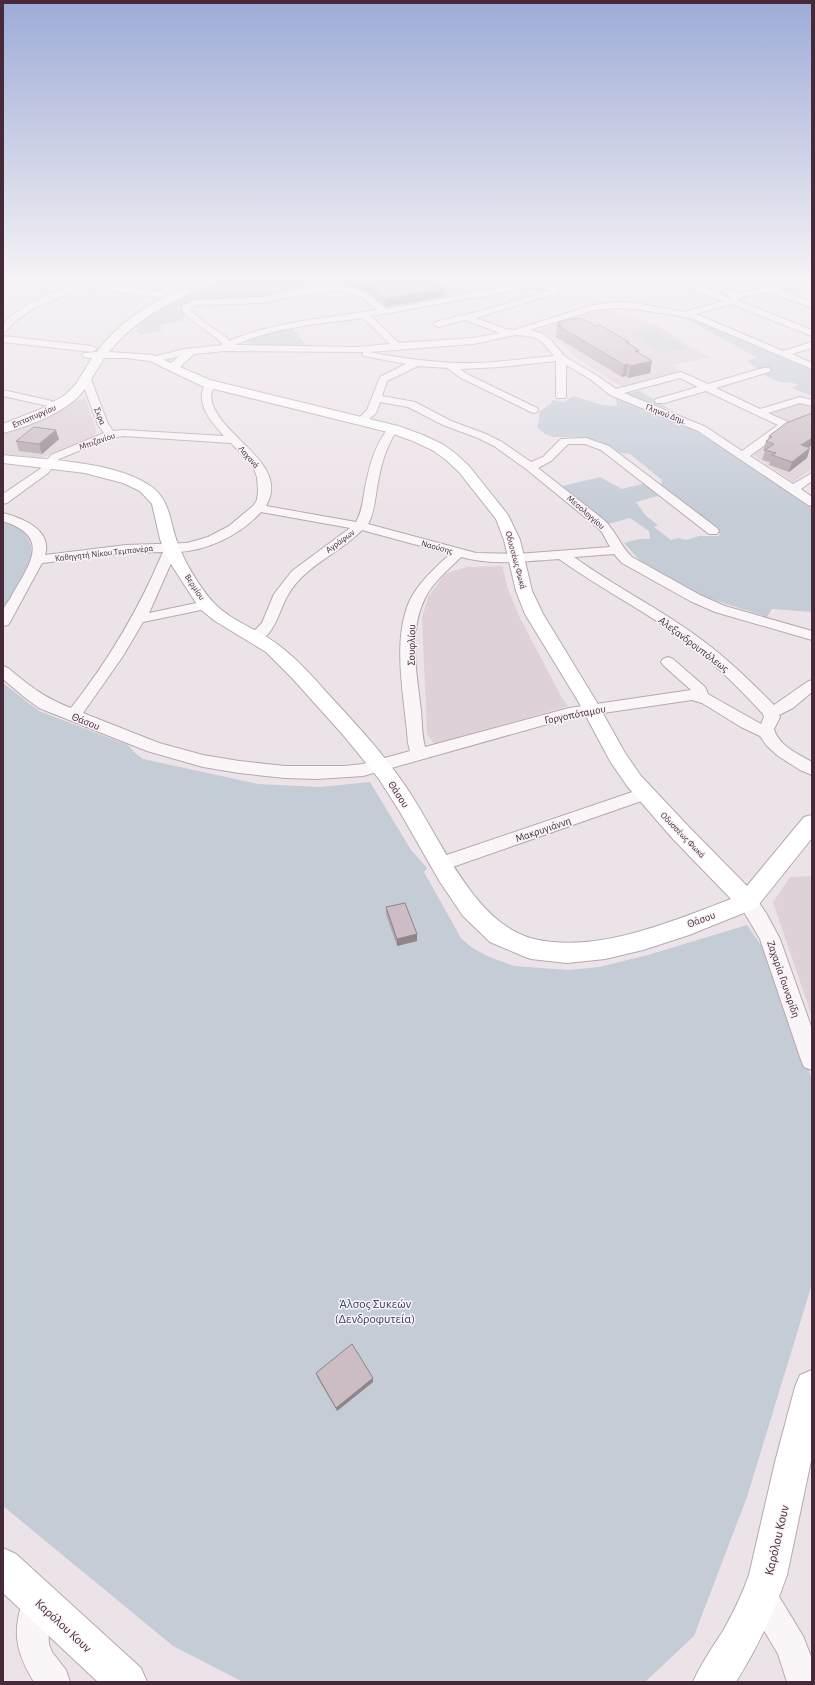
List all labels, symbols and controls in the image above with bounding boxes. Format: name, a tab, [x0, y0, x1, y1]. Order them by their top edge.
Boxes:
street label: Επταπυργίου	[11, 403, 57, 430]
street label: Γληνού Δημ.	[644, 403, 687, 426]
street label: Σκρα	[92, 406, 107, 426]
street label: Μπιζανίου	[78, 431, 116, 452]
street label: Λαχανά	[237, 444, 261, 470]
street label: Μεσολογγίου	[565, 494, 606, 531]
street label: Αγράφων	[324, 528, 357, 555]
street label: Οδυσσέως Φωκά	[503, 530, 528, 590]
street label: Ναούσης	[420, 539, 454, 556]
street label: Καθηγητή Νίκου Τεμπονέρα	[55, 544, 154, 563]
street label: Βερμίου	[183, 573, 206, 602]
street label: Αλεξανδρουπόλεως	[656, 614, 731, 674]
street label: Σουφλίου	[406, 624, 417, 666]
street label: Γοργοπόταμου	[544, 703, 607, 726]
street label: Θάσου	[70, 711, 101, 732]
street label: Θάσου	[386, 779, 411, 810]
street label: Οδυσσέως Φωκά	[659, 811, 707, 860]
street label: Μακρυγιάννη	[514, 815, 572, 844]
street label: Θάσου	[686, 909, 717, 930]
street label: Ζαχαρία Γουναρίδη	[765, 939, 802, 1019]
park label: Άλσος Συκεών (Δενδροφυτεία)	[335, 1298, 415, 1326]
street label: Καρόλου Κουν	[763, 1503, 792, 1577]
street label: Καρόλου Κουν	[32, 1597, 94, 1656]

